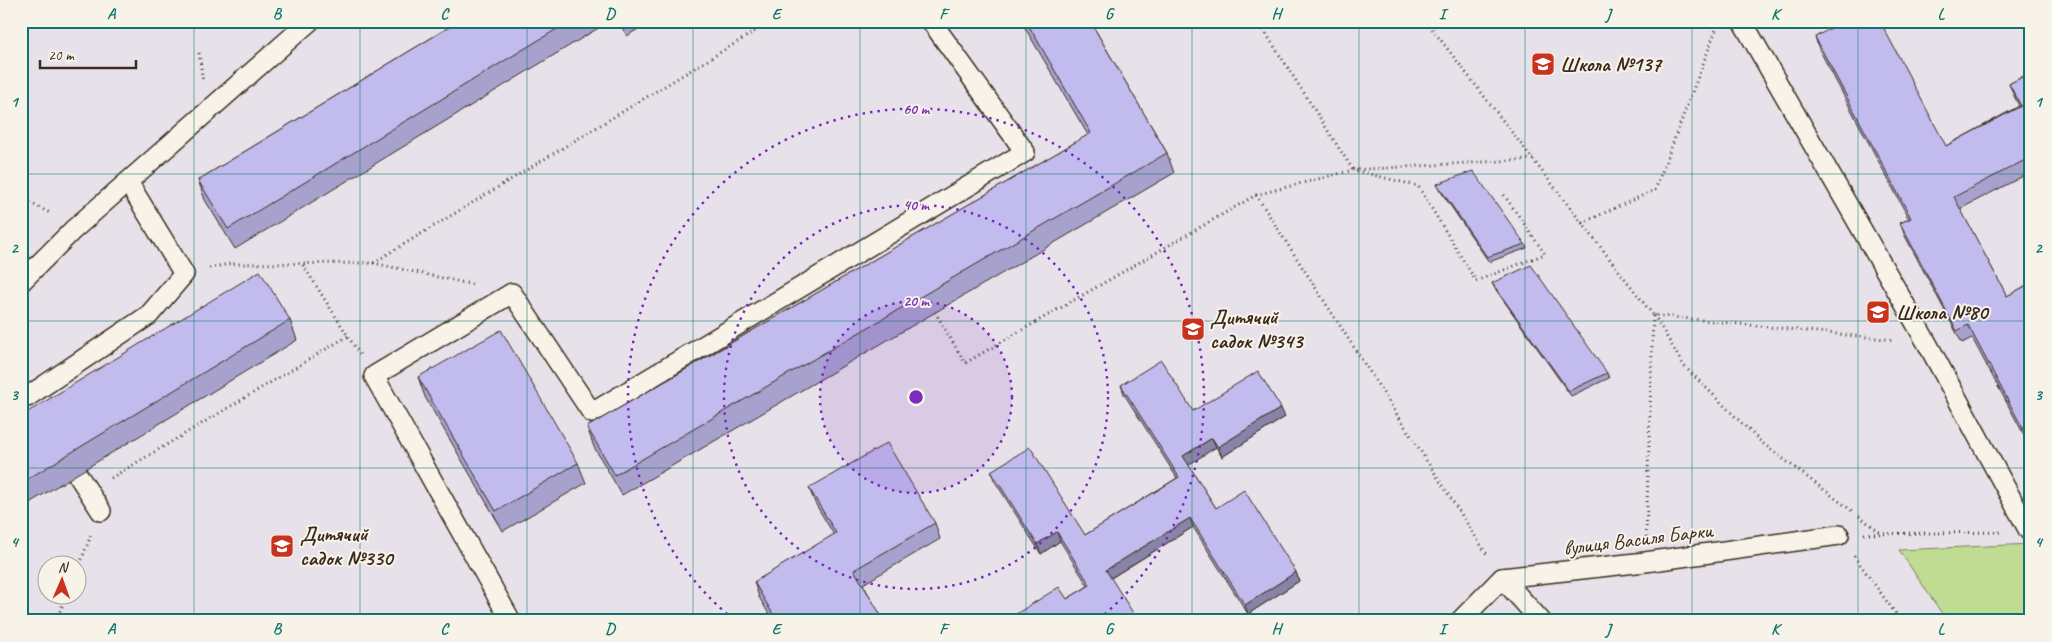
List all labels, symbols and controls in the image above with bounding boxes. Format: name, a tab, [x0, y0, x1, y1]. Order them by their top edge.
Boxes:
text: A	[107, 4, 117, 24]
text: B	[273, 4, 283, 24]
text: C	[440, 4, 450, 24]
text: D	[605, 4, 616, 24]
text: E	[772, 4, 783, 24]
text: F	[939, 4, 950, 24]
text: G	[1105, 4, 1115, 24]
text: H	[1271, 4, 1283, 24]
text: I	[1439, 4, 1449, 24]
text: J	[1604, 4, 1613, 24]
text: K	[1771, 4, 1783, 24]
text: L	[1938, 4, 1946, 24]
scale bar	[40, 38, 136, 70]
text: 20 m	[48, 46, 75, 65]
school or university icon: Школа №137	[1530, 51, 1556, 77]
place label: Школа №137	[1560, 51, 1663, 77]
text: 1	[10, 92, 19, 112]
text: 1	[2034, 92, 2043, 112]
text: 60 m	[903, 100, 930, 119]
text: 40 m	[903, 196, 930, 215]
text: 2	[10, 238, 19, 258]
text: 2	[2034, 238, 2043, 258]
text: 20 m	[903, 292, 930, 311]
school or university icon: Школа №80	[1865, 299, 1891, 325]
place label: Школа №80	[1896, 299, 1990, 325]
place label: Дитячий садок №343	[1210, 304, 1305, 354]
school or university icon: Дитячий садок №343	[1180, 316, 1206, 342]
text: 3	[10, 385, 19, 405]
text: 3	[2034, 385, 2043, 405]
centre of rings	[907, 388, 925, 406]
street label: вулиця Василя Барки	[1562, 517, 1716, 561]
place label: Дитячий садок №330	[300, 521, 395, 571]
text: 4	[10, 532, 19, 552]
text: 4	[2034, 532, 2043, 552]
school or university icon: Дитячий садок №330	[269, 533, 295, 559]
north arrow	[38, 554, 88, 604]
text: N	[58, 559, 69, 576]
text: A	[107, 619, 117, 639]
text: B	[273, 619, 283, 639]
text: C	[440, 619, 450, 639]
text: D	[605, 619, 616, 639]
text: E	[772, 619, 783, 639]
text: F	[939, 619, 950, 639]
text: G	[1105, 619, 1115, 639]
text: H	[1271, 619, 1283, 639]
text: I	[1439, 619, 1449, 639]
text: J	[1604, 619, 1613, 639]
text: K	[1771, 619, 1783, 639]
text: L	[1938, 619, 1946, 639]

